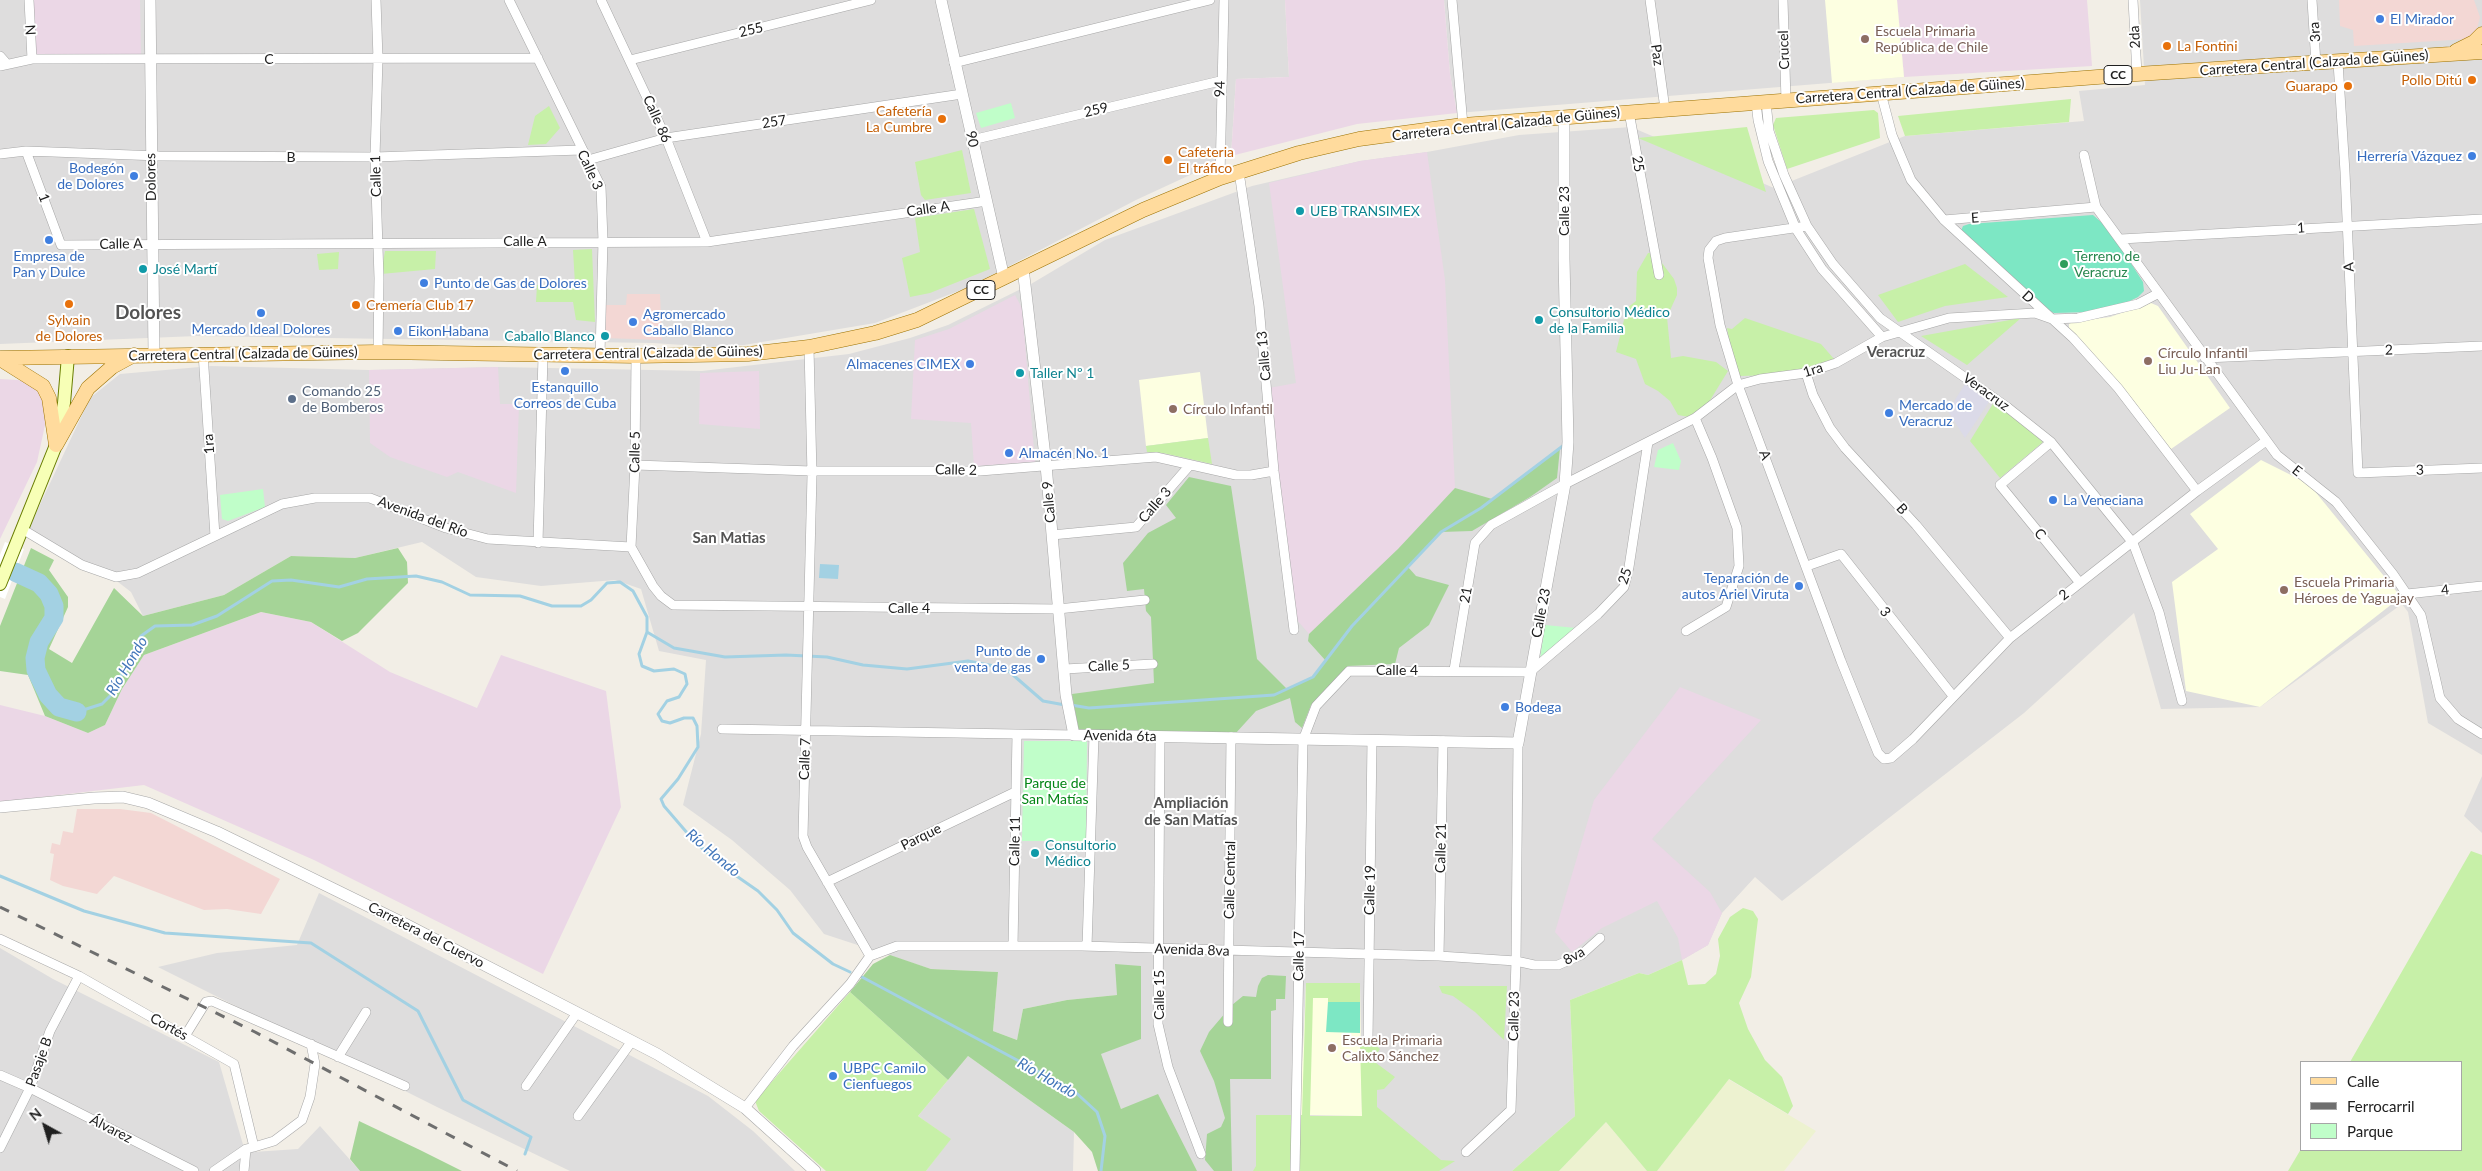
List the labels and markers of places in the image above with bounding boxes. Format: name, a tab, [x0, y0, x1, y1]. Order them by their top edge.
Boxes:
place label: El Mirador	[2390, 11, 2454, 27]
marker: El Mirador	[2374, 13, 2386, 25]
place label: Escuela Primaria República de Chile	[1875, 23, 1988, 56]
marker: Escuela Primaria República de Chile	[1859, 33, 1871, 45]
place label: La Fontini	[2177, 38, 2237, 54]
marker: La Fontini	[2161, 40, 2173, 52]
place label: Pollo Ditú	[2401, 72, 2462, 88]
marker: Pollo Ditú	[2466, 74, 2478, 86]
place label: Guarapo	[2285, 78, 2338, 94]
marker: Guarapo	[2342, 80, 2354, 92]
place label: Cafetería La Cumbre	[866, 103, 932, 136]
marker: Cafetería La Cumbre	[936, 113, 948, 125]
place label: Cafeteria El tráfico	[1178, 144, 1234, 176]
place label: Herrería Vázquez	[2357, 148, 2462, 164]
marker: Herrería Vázquez	[2466, 150, 2478, 162]
marker: Cafeteria El tráfico	[1162, 154, 1174, 166]
place label: Bodegón de Dolores	[57, 160, 124, 192]
marker: Bodegón de Dolores	[128, 170, 140, 182]
place label: UEB TRANSIMEX	[1310, 203, 1420, 219]
marker: UEB TRANSIMEX	[1294, 205, 1306, 217]
marker: Empresa de Pan y Dulce	[43, 234, 55, 246]
place label: Empresa de Pan y Dulce	[13, 248, 85, 280]
place label: Terreno de Veracruz	[2074, 248, 2140, 280]
marker: Terreno de Veracruz	[2058, 258, 2070, 270]
place label: José Martí	[153, 261, 217, 277]
marker: José Martí	[137, 263, 149, 275]
place label: Punto de Gas de Dolores	[434, 275, 587, 291]
marker: Punto de Gas de Dolores	[418, 277, 430, 289]
place label: Cremería Club 17	[366, 297, 474, 313]
marker: Sylvain de Dolores	[63, 298, 75, 310]
marker: Cremería Club 17	[350, 299, 362, 311]
place label: Consultorio Médico de la Familia	[1549, 304, 1670, 336]
place label: Agromercado Caballo Blanco	[643, 306, 734, 338]
marker: Mercado Ideal Dolores	[255, 307, 267, 319]
place label: Sylvain de Dolores	[36, 312, 102, 344]
marker: Consultorio Médico de la Familia	[1533, 314, 1545, 326]
marker: Agromercado Caballo Blanco	[627, 316, 639, 328]
place label: Mercado Ideal Dolores	[192, 321, 330, 337]
place label: EikonHabana	[408, 323, 489, 339]
marker: EikonHabana	[392, 325, 404, 337]
place label: Caballo Blanco	[504, 328, 595, 344]
marker: Caballo Blanco	[599, 330, 611, 342]
place label: Círculo Infantil Liu Ju-Lan	[2158, 345, 2248, 378]
marker: Círculo Infantil Liu Ju-Lan	[2142, 355, 2154, 367]
place label: Almacenes CIMEX	[847, 356, 960, 372]
marker: Almacenes CIMEX	[964, 358, 976, 370]
marker: Estanquillo Correos de Cuba	[559, 365, 571, 377]
place label: Taller Nº 1	[1030, 365, 1094, 381]
marker: Taller Nº 1	[1014, 367, 1026, 379]
place label: Estanquillo Correos de Cuba	[514, 379, 616, 412]
place label: Comando 25 de Bomberos	[302, 383, 383, 416]
marker: Comando 25 de Bomberos	[286, 393, 298, 405]
place label: Mercado de Veracruz	[1899, 397, 1972, 430]
place label: Círculo Infantil	[1183, 401, 1273, 417]
marker: Círculo Infantil	[1167, 403, 1179, 415]
marker: Mercado de Veracruz	[1883, 407, 1895, 419]
place label: Almacén No. 1	[1019, 445, 1109, 461]
marker: Almacén No. 1	[1003, 447, 1015, 459]
place label: La Veneciana	[2063, 492, 2144, 508]
marker: La Veneciana	[2047, 494, 2059, 506]
place label: Teparación de autos Ariel Viruta	[1682, 570, 1789, 602]
place label: Escuela Primaria Héroes de Yaguajay	[2294, 574, 2414, 606]
marker: Teparación de autos Ariel Viruta	[1793, 580, 1805, 592]
marker: Escuela Primaria Héroes de Yaguajay	[2278, 584, 2290, 596]
place label: Punto de venta de gas	[954, 643, 1031, 676]
marker: Punto de venta de gas	[1035, 653, 1047, 665]
place label: Bodega	[1515, 699, 1561, 715]
marker: Bodega	[1499, 701, 1511, 713]
place label: Consultorio Médico	[1045, 837, 1116, 870]
marker: Consultorio Médico	[1029, 847, 1041, 859]
place label: Escuela Primaria Calixto Sánchez	[1342, 1032, 1442, 1064]
marker: Escuela Primaria Calixto Sánchez	[1326, 1042, 1338, 1054]
place label: UBPC Camilo Cienfuegos	[843, 1060, 926, 1092]
marker: UBPC Camilo Cienfuegos	[827, 1070, 839, 1082]

